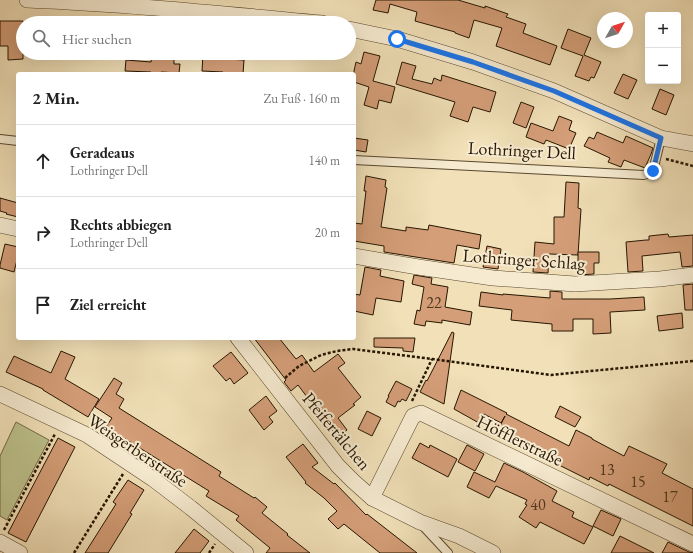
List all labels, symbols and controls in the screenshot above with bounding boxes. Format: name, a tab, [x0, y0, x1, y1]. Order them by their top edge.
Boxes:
north arrow	[597, 12, 633, 48]
map controls	[645, 12, 681, 84]
button: +	[645, 12, 681, 48]
search box	[16, 16, 356, 60]
icon: search	[30, 27, 52, 49]
text: Hier suchen	[62, 29, 132, 48]
route start	[388, 30, 406, 48]
button: −	[645, 48, 681, 84]
text: 2 Min.	[32, 87, 79, 109]
text: Zu Fuß · 160 m	[263, 90, 340, 107]
street label: Lothringer Dell	[467, 136, 577, 164]
text: Geradeaus	[70, 143, 134, 162]
icon: ahead	[32, 150, 54, 172]
text: 140 m	[309, 152, 340, 169]
text: Lothringer Dell	[70, 162, 148, 179]
route end	[644, 162, 662, 180]
text: Rechts abbiegen	[70, 215, 172, 234]
icon: right	[32, 222, 54, 244]
text: 20 m	[315, 224, 340, 241]
text: Lothringer Dell	[70, 234, 148, 251]
street label: Lothringer Schlag	[462, 243, 586, 275]
house number: 22	[426, 292, 442, 313]
icon: arrive	[32, 294, 54, 316]
text: Ziel erreicht	[70, 295, 146, 314]
street label: Pfeifertälchen	[298, 387, 377, 475]
street label: Weisgerberstraße	[84, 408, 192, 492]
street label: Höfflerstraße	[473, 409, 567, 471]
house number: 13	[599, 459, 615, 480]
house number: 15	[630, 471, 646, 492]
house number: 17	[662, 486, 678, 507]
house number: 40	[530, 494, 546, 515]

